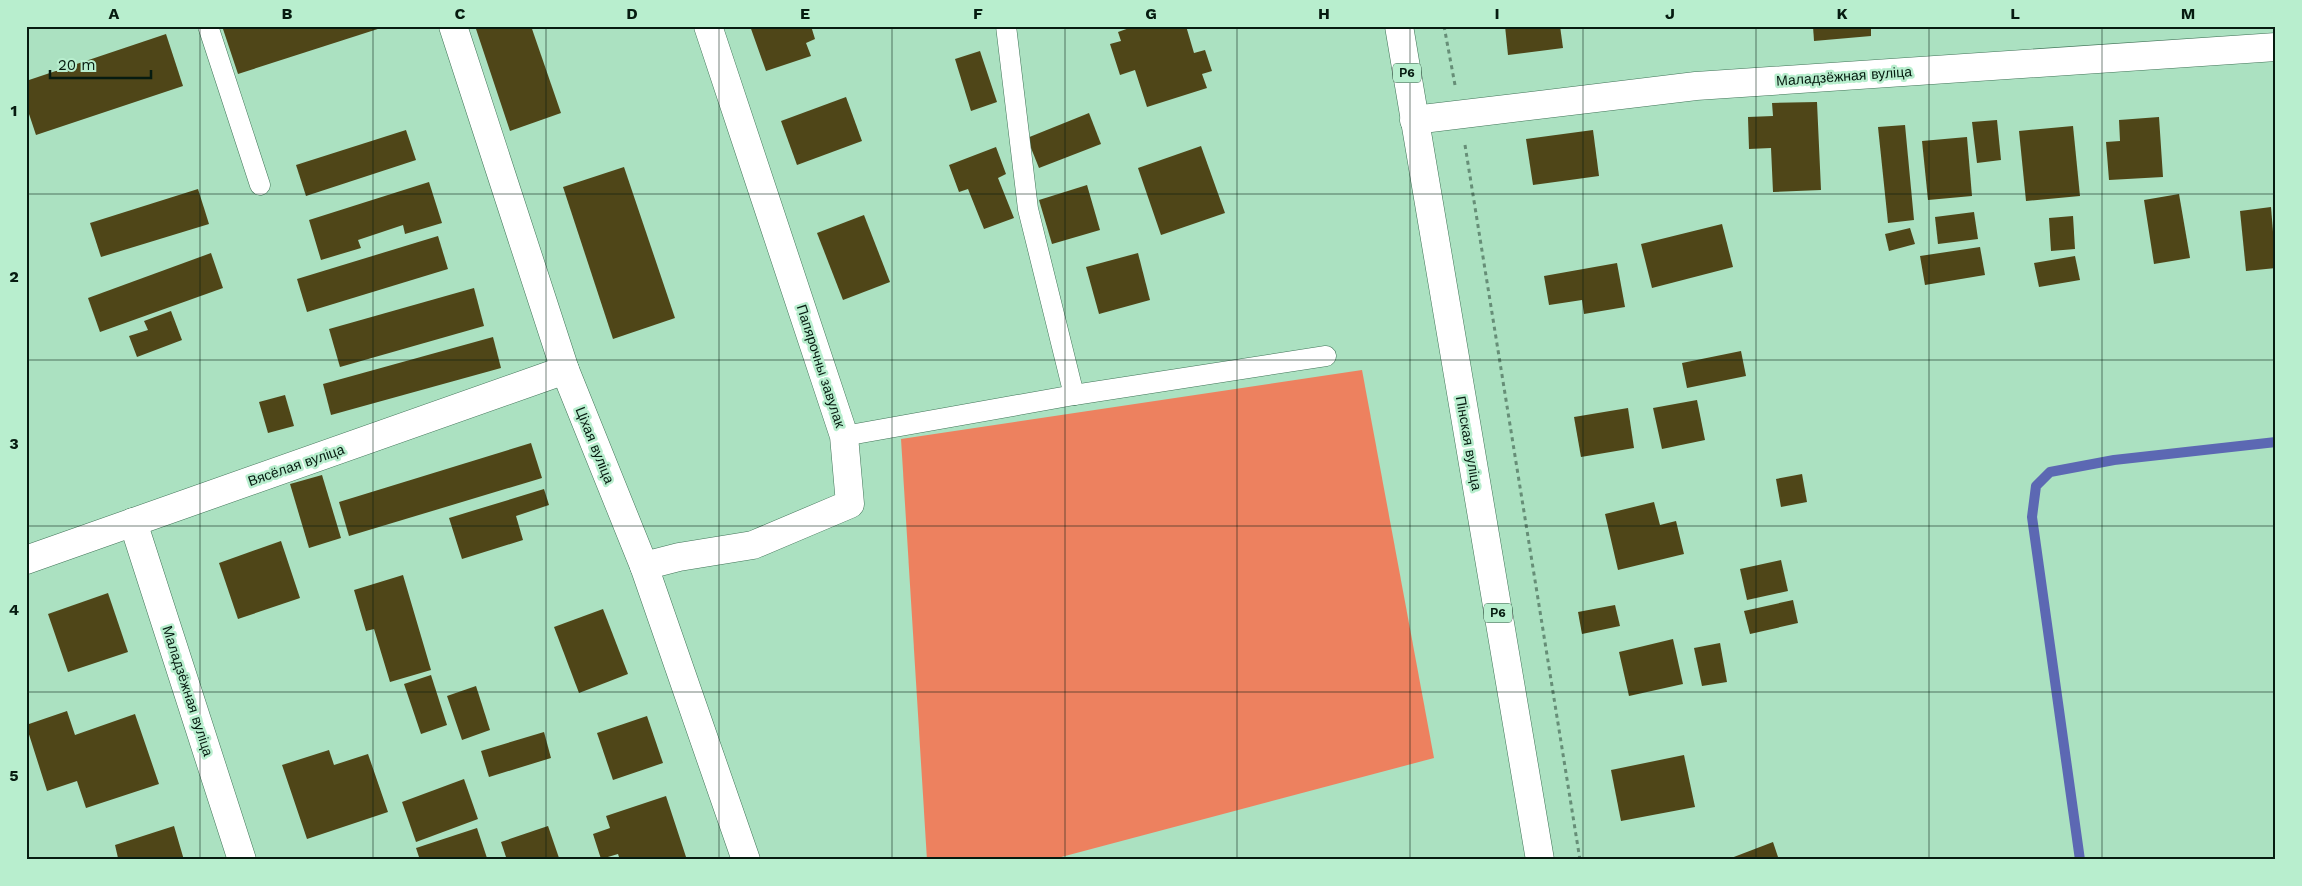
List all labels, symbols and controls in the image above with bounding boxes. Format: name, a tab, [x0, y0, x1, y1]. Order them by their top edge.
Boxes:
text: A	[109, 4, 120, 23]
text: B	[282, 4, 293, 23]
text: C	[455, 4, 466, 23]
text: D	[626, 4, 638, 23]
text: E	[800, 4, 810, 23]
text: F	[973, 4, 983, 23]
text: G	[1145, 4, 1157, 23]
text: H	[1318, 4, 1330, 23]
text: I	[1494, 4, 1500, 23]
text: J	[1665, 4, 1675, 23]
text: K	[1836, 4, 1848, 23]
text: L	[2010, 4, 2020, 23]
text: M	[2181, 4, 2195, 23]
scale bar	[50, 48, 151, 80]
text: 20 m	[58, 56, 96, 74]
street label: Маладзёжная вуліца	[1776, 63, 1913, 89]
road number: Р6	[1393, 64, 1421, 82]
text: 1	[11, 101, 17, 120]
text: 2	[9, 267, 19, 286]
street label: Папярочны завулак	[794, 303, 849, 430]
street label: Пінская вуліца	[1453, 395, 1485, 492]
street label: Ціхая вуліца	[572, 404, 618, 486]
text: 3	[9, 434, 19, 453]
street label: Вясёлая вуліца	[246, 441, 346, 489]
text: 4	[9, 600, 19, 619]
road number: Р6	[1484, 604, 1512, 622]
street label: Маладзёжная вуліца	[159, 624, 217, 758]
text: 5	[9, 766, 19, 785]

